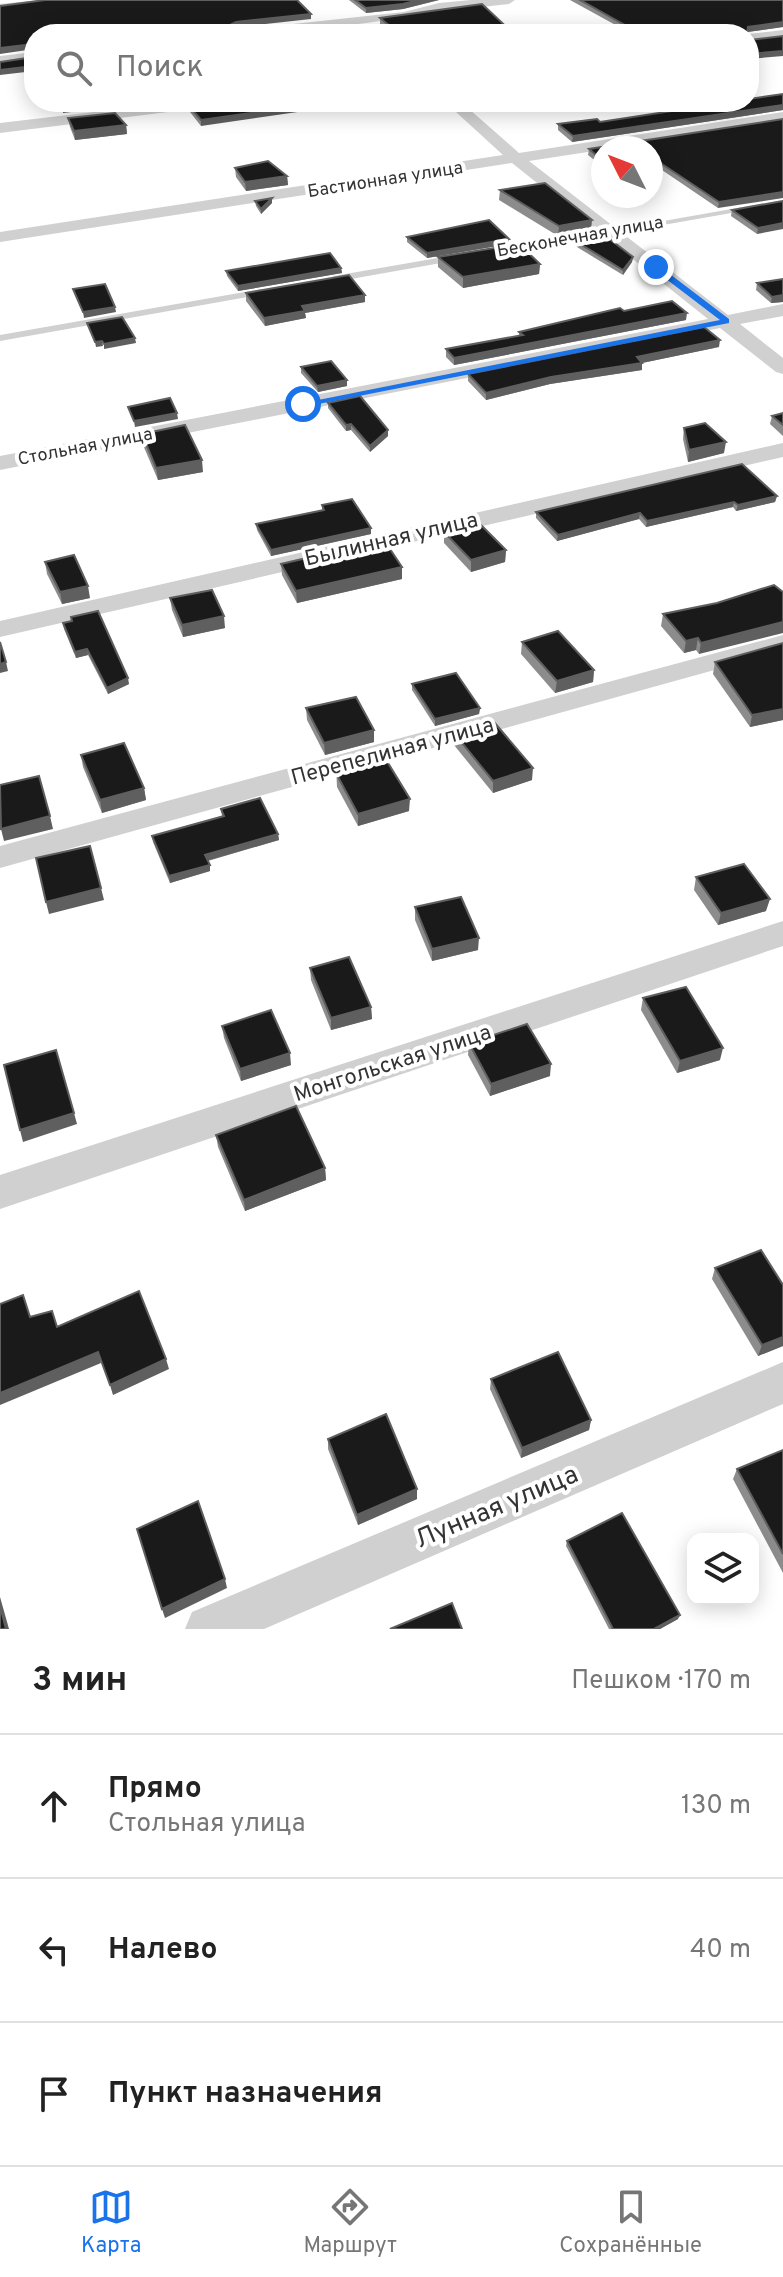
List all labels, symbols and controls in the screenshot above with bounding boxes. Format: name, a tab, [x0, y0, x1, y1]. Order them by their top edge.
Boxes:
search box	[24, 24, 759, 112]
icon: search	[52, 46, 96, 90]
text: Поиск	[116, 50, 204, 87]
north arrow	[591, 136, 663, 208]
street label: Бастионная улица	[306, 157, 465, 204]
street label: Бесконечная улица	[495, 212, 665, 263]
route end	[638, 249, 674, 285]
route start	[285, 386, 321, 422]
street label: Стольная улица	[16, 423, 155, 472]
street label: Былинная улица	[302, 507, 481, 574]
street label: Перепелиная улица	[288, 712, 497, 792]
street label: Монгольская улица	[291, 1020, 495, 1109]
street label: Лунная улица	[410, 1459, 584, 1558]
map controls	[687, 1533, 759, 1605]
button: layers	[687, 1533, 759, 1605]
text: 3 мин	[32, 1660, 127, 1703]
text: Пешком · 170 m	[571, 1665, 751, 1698]
text: Прямо	[108, 1771, 202, 1808]
icon: ahead	[32, 1784, 76, 1828]
text: 130 m	[681, 1790, 751, 1823]
text: Стольная улица	[108, 1808, 305, 1841]
icon: left	[32, 1928, 76, 1972]
text: Налево	[108, 1932, 217, 1969]
text: 40 m	[690, 1934, 751, 1967]
icon: arrive	[32, 2072, 76, 2116]
text: Пункт назначения	[108, 2076, 382, 2113]
tab: Карта	[81, 2185, 141, 2260]
tab: Маршрут	[303, 2185, 397, 2260]
tab: Сохранённые	[559, 2185, 702, 2260]

